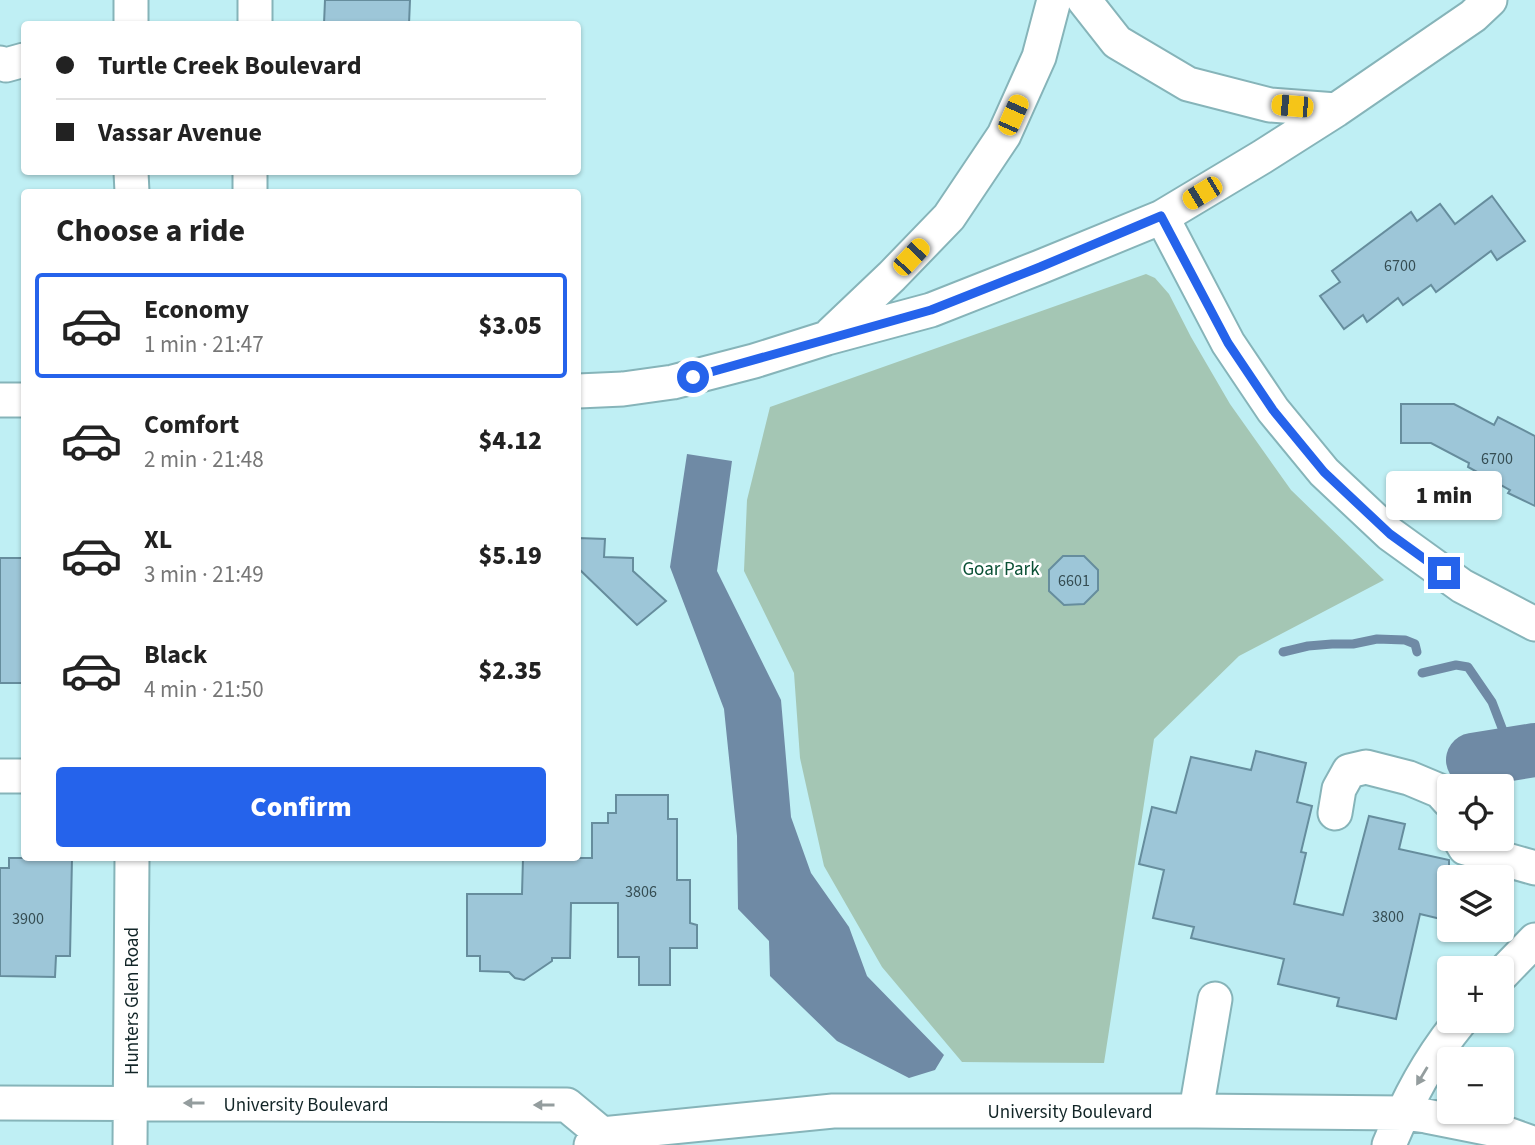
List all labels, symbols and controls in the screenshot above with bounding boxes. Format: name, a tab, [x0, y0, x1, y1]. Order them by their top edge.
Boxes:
text: Turtle Creek Boulevard	[98, 47, 362, 84]
car	[995, 92, 1032, 138]
car	[1271, 94, 1314, 118]
text: Vassar Avenue	[98, 114, 262, 151]
car	[1179, 173, 1226, 213]
text: Choose a ride	[56, 208, 245, 254]
car	[889, 234, 934, 280]
house number: 6700	[1384, 255, 1416, 277]
text: Economy	[144, 291, 249, 328]
icon: car	[60, 294, 123, 357]
text: $3.05	[478, 307, 542, 344]
text: 1 min · 21:47	[144, 328, 264, 361]
route start	[677, 361, 709, 393]
text: Comfort	[144, 406, 239, 443]
icon: car	[60, 409, 123, 472]
text: $4.12	[478, 422, 542, 459]
text: 2 min · 21:48	[144, 443, 264, 476]
house number: 6700	[1481, 448, 1513, 470]
callout: 1 min	[1386, 472, 1502, 520]
text: 1 min	[1416, 479, 1472, 512]
text: XL	[144, 521, 172, 558]
icon: car	[60, 524, 123, 587]
text: $5.19	[478, 537, 542, 574]
park label: Goar Park	[962, 556, 1040, 583]
route end	[1428, 557, 1460, 589]
text: 3 min · 21:49	[144, 558, 264, 591]
house number: 6601	[1058, 570, 1090, 592]
text: Black	[144, 636, 207, 673]
icon: car	[60, 639, 123, 702]
text: $2.35	[478, 652, 542, 689]
text: 4 min · 21:50	[144, 673, 264, 706]
button: Confirm	[56, 767, 546, 847]
map controls	[1437, 774, 1514, 1124]
button: locate	[1437, 774, 1514, 851]
button: layers	[1437, 865, 1514, 942]
house number: 3806	[625, 881, 657, 903]
house number: 3800	[1372, 906, 1404, 928]
house number: 3900	[12, 908, 44, 930]
street label: Hunters Glen Road	[119, 927, 146, 1075]
button: +	[1437, 956, 1514, 1033]
button: −	[1437, 1047, 1514, 1124]
one-way arrow	[1416, 1066, 1428, 1085]
street label: University Boulevard	[224, 1092, 389, 1119]
one-way arrow	[183, 1097, 205, 1109]
one-way arrow	[533, 1099, 555, 1111]
street label: University Boulevard	[988, 1099, 1153, 1126]

